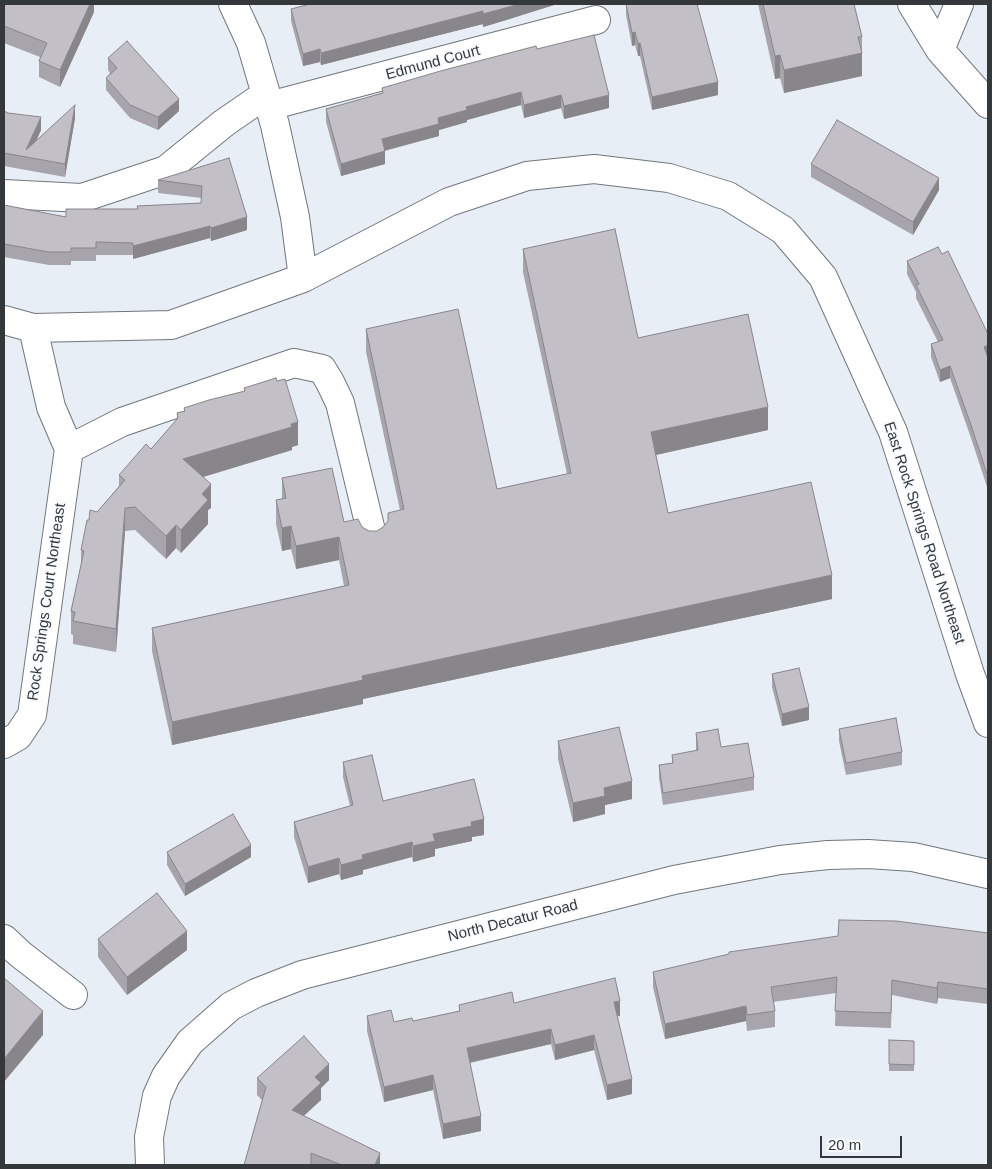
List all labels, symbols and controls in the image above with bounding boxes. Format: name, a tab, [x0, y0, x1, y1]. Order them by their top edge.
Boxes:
street label: Edmund Court	[384, 42, 482, 84]
street label: East Rock Springs Road Northeast	[880, 420, 968, 646]
street label: Rock Springs Court Northeast	[24, 502, 70, 702]
street label: North Decatur Road	[446, 896, 580, 946]
scale bar	[822, 1126, 904, 1158]
text: 20 m	[828, 1136, 861, 1153]

